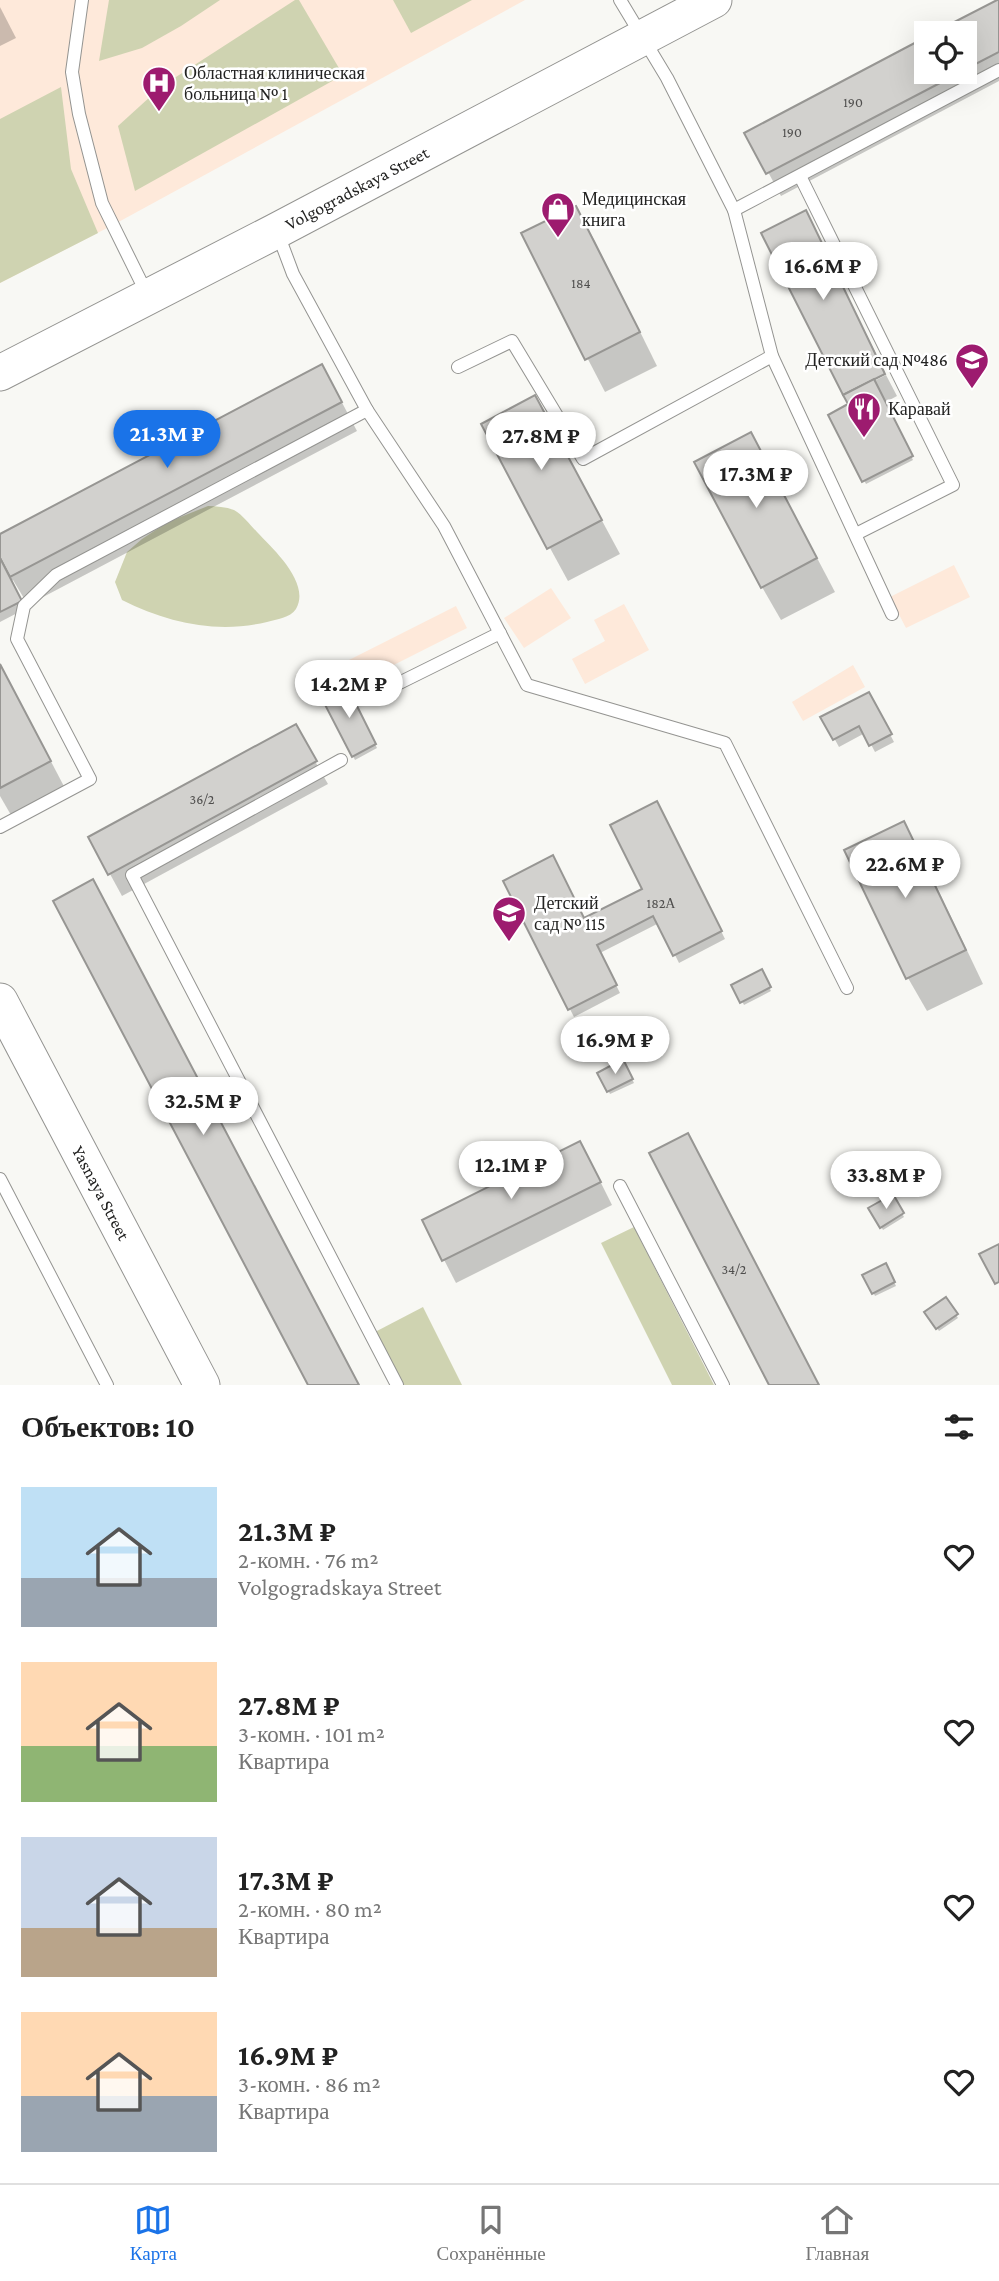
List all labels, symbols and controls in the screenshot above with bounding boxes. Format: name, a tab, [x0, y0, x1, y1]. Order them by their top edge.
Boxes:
map controls	[914, 21, 977, 84]
button: locate	[914, 21, 977, 84]
place label: Областная клиническая больница № 1	[184, 63, 365, 104]
hospital icon: Областная клиническая больница № 1	[140, 64, 178, 113]
house number: 190	[843, 94, 863, 110]
house number: 190	[782, 124, 802, 140]
street label: Volgogradskaya Street	[282, 142, 433, 234]
place label: Медицинская книга	[582, 189, 686, 230]
shop icon: Медицинская книга	[539, 190, 577, 239]
pin: 16.6M ₽	[758, 243, 888, 302]
text: 16.6M ₽	[785, 252, 861, 278]
house number: 184	[571, 275, 591, 291]
school or university icon: Детский сад №486	[953, 341, 991, 390]
place label: Детский сад №486	[805, 350, 948, 370]
restaurant icon: Каравай	[845, 390, 883, 439]
place label: Каравай	[888, 399, 951, 419]
pin: 21.3M ₽	[102, 410, 232, 470]
pin: 27.8M ₽	[476, 412, 606, 472]
text: 21.3M ₽	[129, 420, 205, 446]
text: 27.8M ₽	[502, 422, 580, 448]
pin: 17.3M ₽	[691, 450, 821, 510]
text: 17.3M ₽	[719, 460, 793, 486]
pin: 14.2M ₽	[284, 660, 414, 720]
text: 14.2M ₽	[311, 670, 387, 696]
house number: 36/2	[190, 791, 215, 807]
pin: 22.6M ₽	[840, 841, 970, 900]
text: 22.6M ₽	[865, 850, 945, 876]
place label: Детский сад № 115	[534, 893, 605, 934]
school or university icon: Детский сад № 115	[490, 894, 528, 943]
house number: 182А	[647, 895, 676, 911]
pin: 16.9M ₽	[550, 1016, 680, 1076]
text: 16.9M ₽	[577, 1026, 653, 1052]
pin: 32.5M ₽	[138, 1078, 268, 1137]
text: 32.5M ₽	[164, 1087, 242, 1113]
street label: Yasnaya Street	[68, 1142, 135, 1245]
pin: 12.1M ₽	[446, 1142, 576, 1201]
text: 12.1M ₽	[475, 1151, 547, 1177]
pin: 33.8M ₽	[821, 1152, 951, 1211]
text: 33.8M ₽	[846, 1161, 926, 1187]
house number: 34/2	[721, 1261, 747, 1277]
icon: filters	[940, 1408, 978, 1446]
text: Объектов: 10	[21, 1410, 195, 1443]
text: 21.3M ₽	[238, 1514, 336, 1547]
icon: home	[77, 1515, 161, 1599]
icon: heart	[940, 1538, 978, 1576]
text: 2-комн. · 76 m²	[238, 1547, 379, 1573]
text: Volgogradskaya Street	[238, 1574, 441, 1600]
text: 27.8M ₽	[238, 1688, 340, 1721]
icon: home	[77, 1690, 161, 1774]
icon: heart	[940, 1713, 978, 1751]
text: 3-комн. · 101 m²	[238, 1721, 385, 1747]
text: Квартира	[238, 1748, 329, 1774]
text: 17.3M ₽	[238, 1863, 334, 1896]
icon: home	[77, 1865, 161, 1949]
icon: heart	[940, 1888, 978, 1926]
text: 2-комн. · 80 m²	[238, 1896, 382, 1922]
text: Квартира	[238, 1923, 329, 1949]
text: 16.9M ₽	[238, 2038, 338, 2071]
icon: home	[77, 2040, 161, 2124]
icon: heart	[940, 2063, 978, 2101]
text: 3-комн. · 86 m²	[238, 2071, 380, 2097]
text: Квартира	[238, 2098, 329, 2124]
tab: Карта	[130, 2201, 177, 2265]
tab: Сохранённые	[436, 2201, 546, 2265]
tab: Главная	[805, 2201, 869, 2265]

